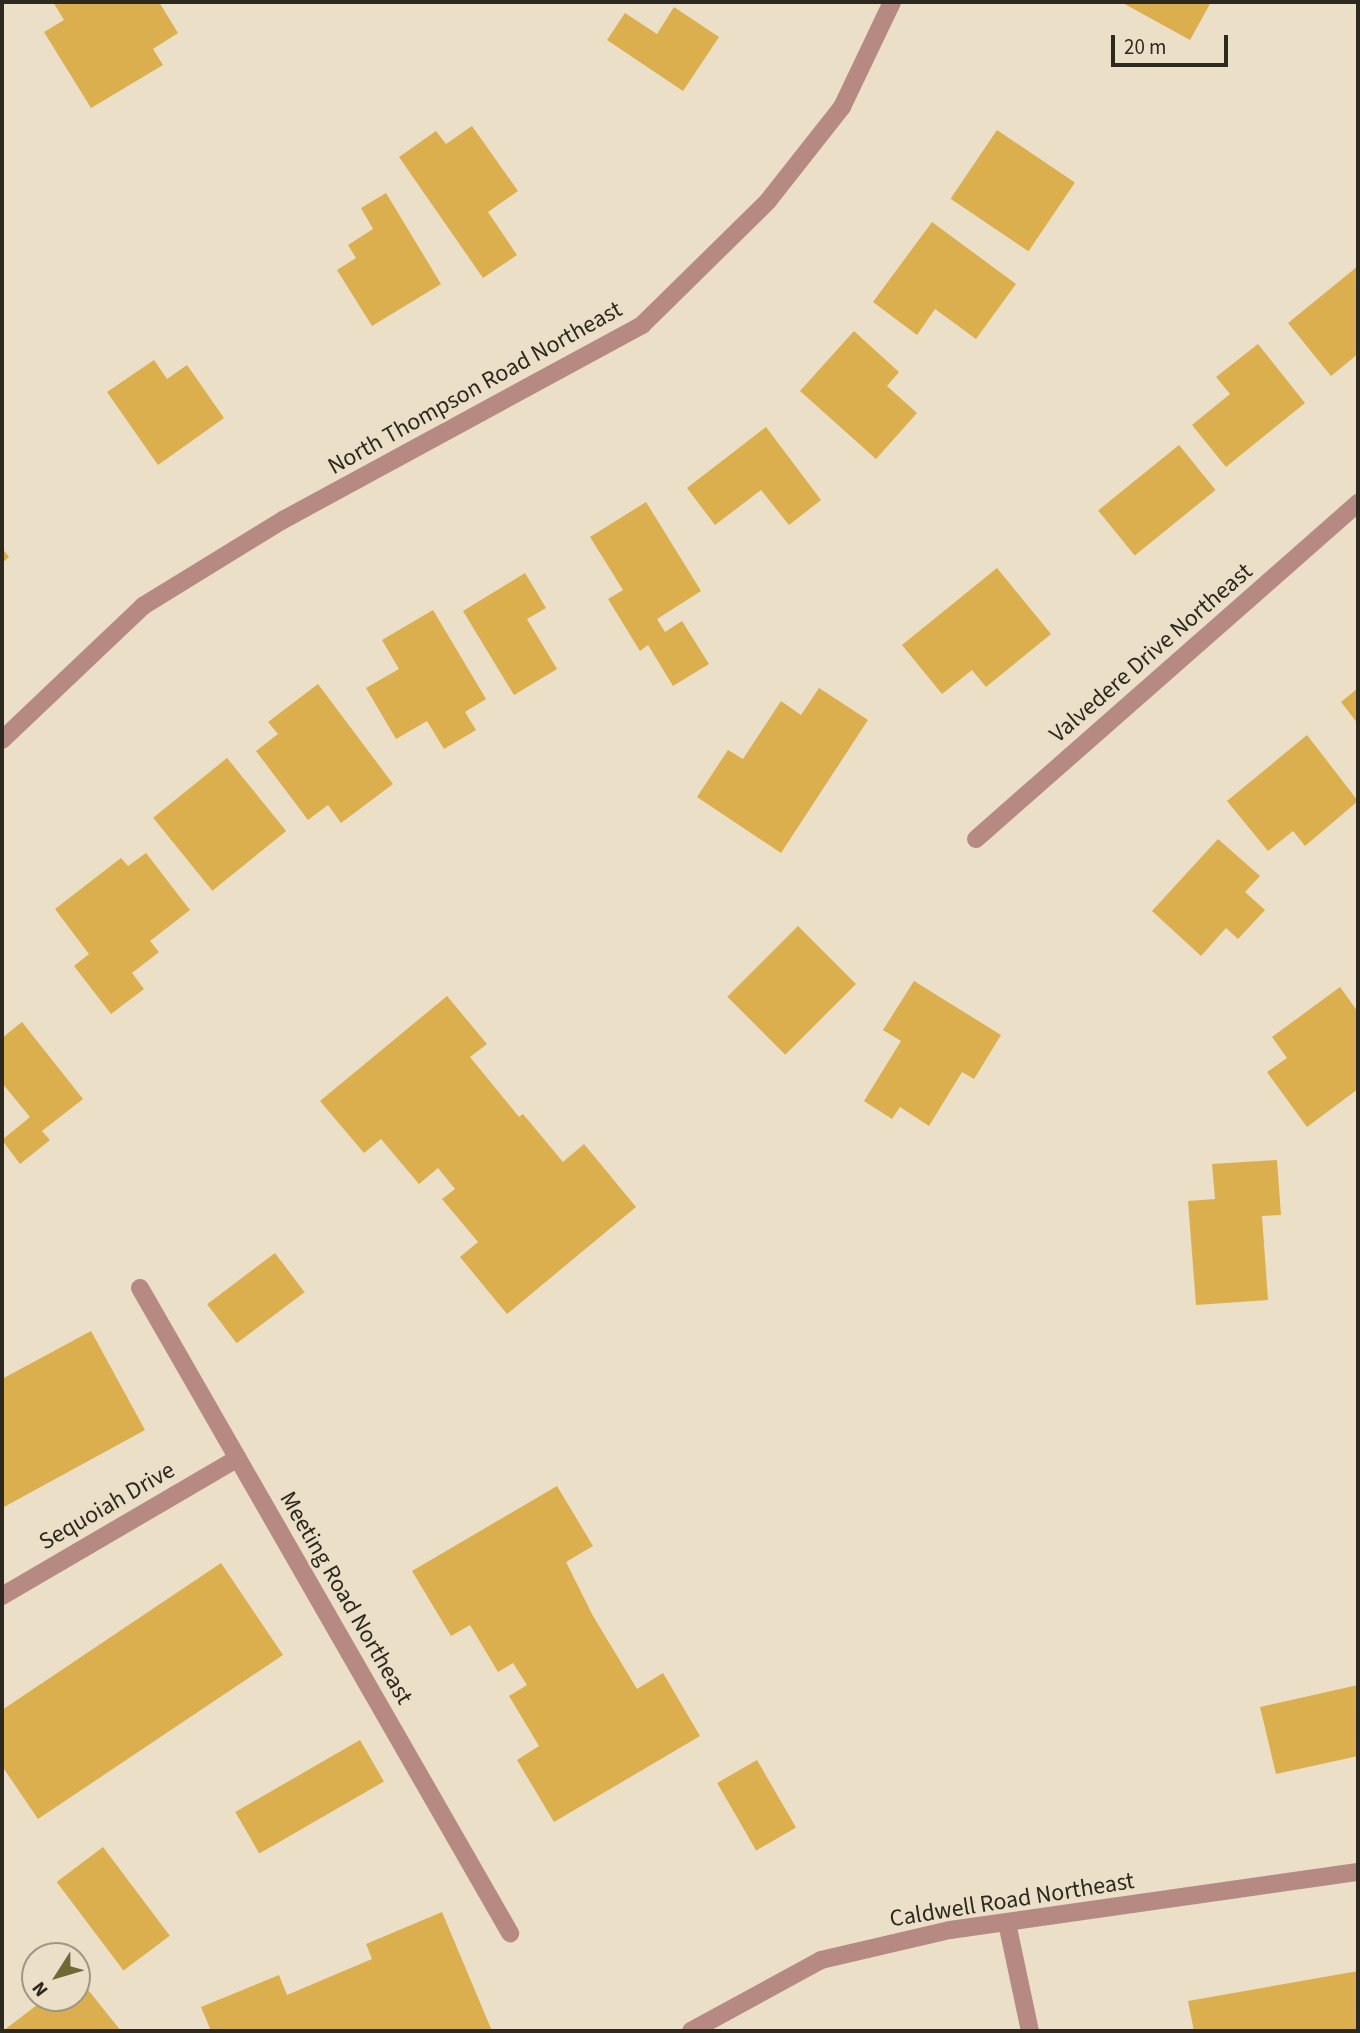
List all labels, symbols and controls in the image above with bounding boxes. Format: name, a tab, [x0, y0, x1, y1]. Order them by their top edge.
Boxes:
scale bar	[1115, 21, 1232, 65]
text: 20 m	[1124, 32, 1166, 62]
street label: North Thompson Road Northeast	[323, 295, 627, 481]
street label: Valvedere Drive Northeast	[1044, 557, 1258, 749]
street label: Sequoiah Drive	[34, 1456, 180, 1556]
street label: Meeting Road Northeast	[273, 1487, 419, 1709]
street label: Caldwell Road Northeast	[888, 1866, 1136, 1934]
north arrow	[21, 1942, 91, 2012]
text: N	[26, 1976, 55, 2002]

